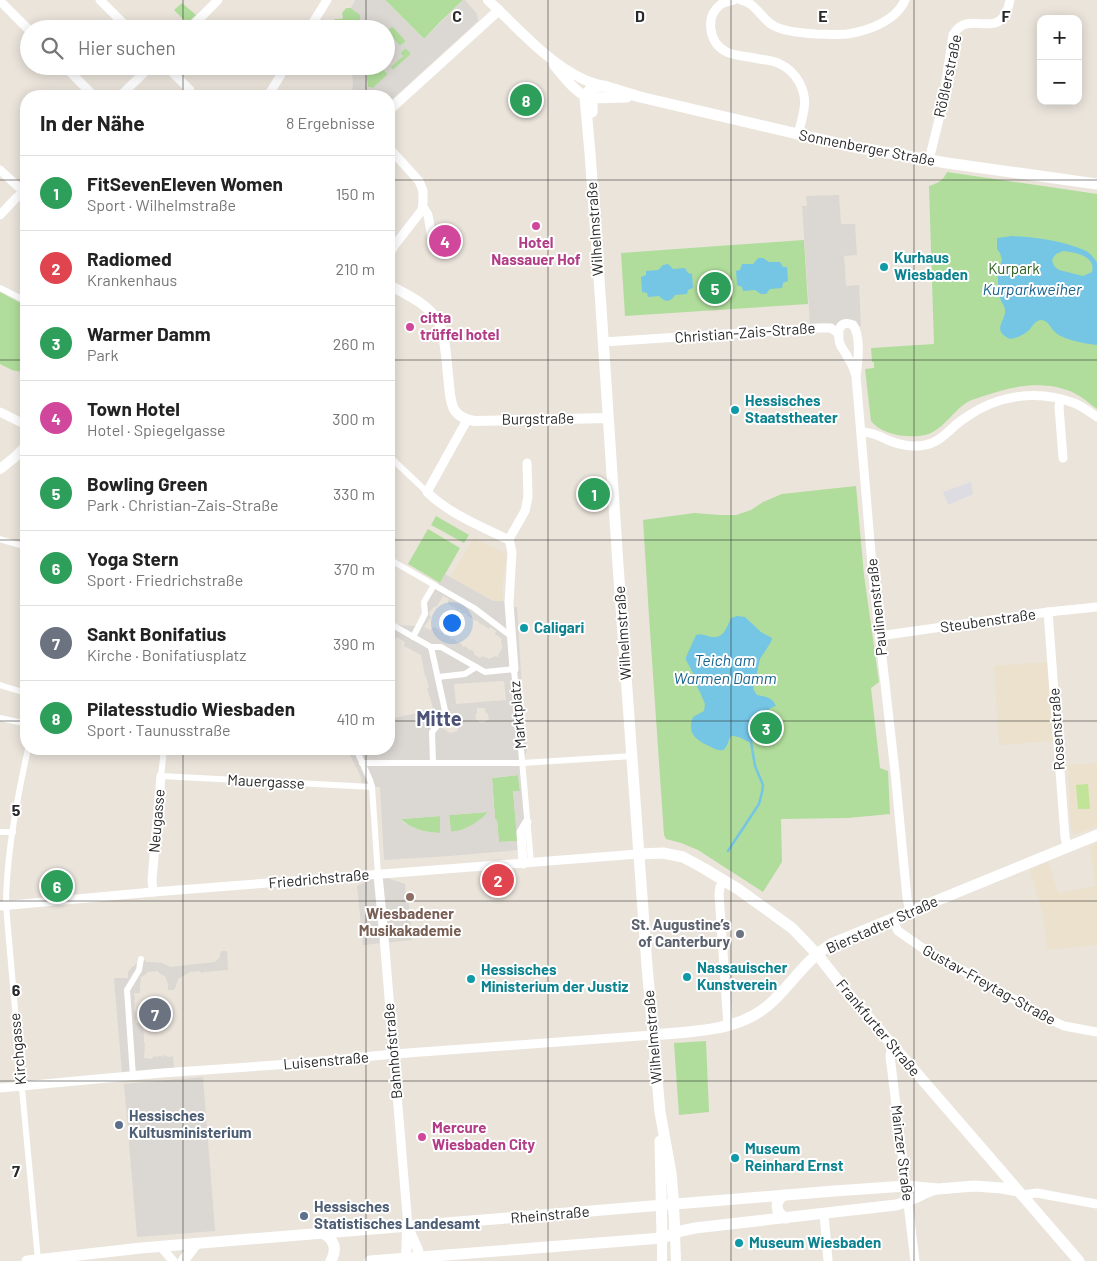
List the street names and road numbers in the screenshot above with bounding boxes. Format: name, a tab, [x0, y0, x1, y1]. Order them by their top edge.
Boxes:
street label: Rößlerstraße	[929, 33, 965, 119]
street label: Sonnenberger Straße	[797, 125, 937, 169]
street label: Wilhelmstraße	[582, 181, 606, 277]
street label: Christian-Zais-Straße	[674, 318, 816, 346]
street label: Burgstraße	[502, 408, 574, 428]
street label: Paulinenstraße	[862, 557, 890, 657]
street label: Wilhelmstraße	[610, 585, 634, 681]
street label: Steubenstraße	[939, 604, 1037, 636]
street label: Marktplatz	[505, 680, 529, 750]
street label: Rosenstraße	[1044, 687, 1068, 771]
street label: Mauergasse	[227, 770, 305, 792]
street label: Neugasse	[144, 788, 168, 854]
street label: Friedrichstraße	[268, 865, 370, 891]
street label: Bierstadter Straße	[823, 891, 940, 957]
street label: Gustav-Freytag-Straße	[920, 940, 1059, 1028]
street label: Frankfurter Straße	[833, 975, 925, 1080]
street label: Wilhelmstraße	[639, 989, 665, 1085]
street label: Bahnhofstraße	[379, 1002, 405, 1100]
street label: Kirchgasse	[5, 1012, 29, 1086]
street label: Luisenstraße	[282, 1047, 369, 1073]
street label: Mainzer Straße	[888, 1104, 918, 1202]
street label: Rheinstraße	[510, 1202, 590, 1226]

